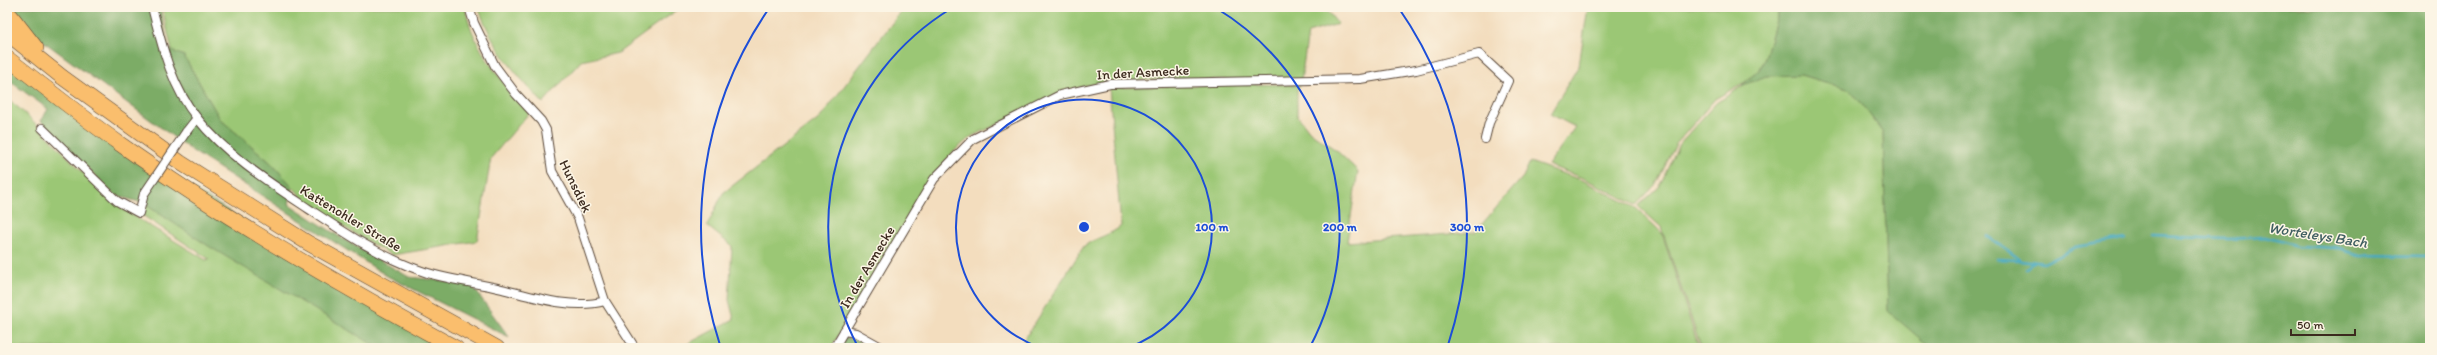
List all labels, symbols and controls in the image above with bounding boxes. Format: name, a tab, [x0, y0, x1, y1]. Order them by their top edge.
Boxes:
street label: In der Asmecke	[1096, 62, 1190, 83]
street label: Hunsdiek	[555, 157, 596, 216]
street label: Kattenohler Straße	[297, 181, 405, 256]
water label: Worteleys Bach	[2267, 218, 2370, 252]
centre of rings	[1077, 220, 1091, 234]
text: 100 m	[1195, 220, 1229, 234]
text: 200 m	[1323, 220, 1358, 234]
text: 300 m	[1450, 220, 1485, 234]
street label: In der Asmecke	[836, 223, 899, 311]
scale bar	[2291, 311, 2355, 337]
text: 50 m	[2297, 318, 2323, 332]

